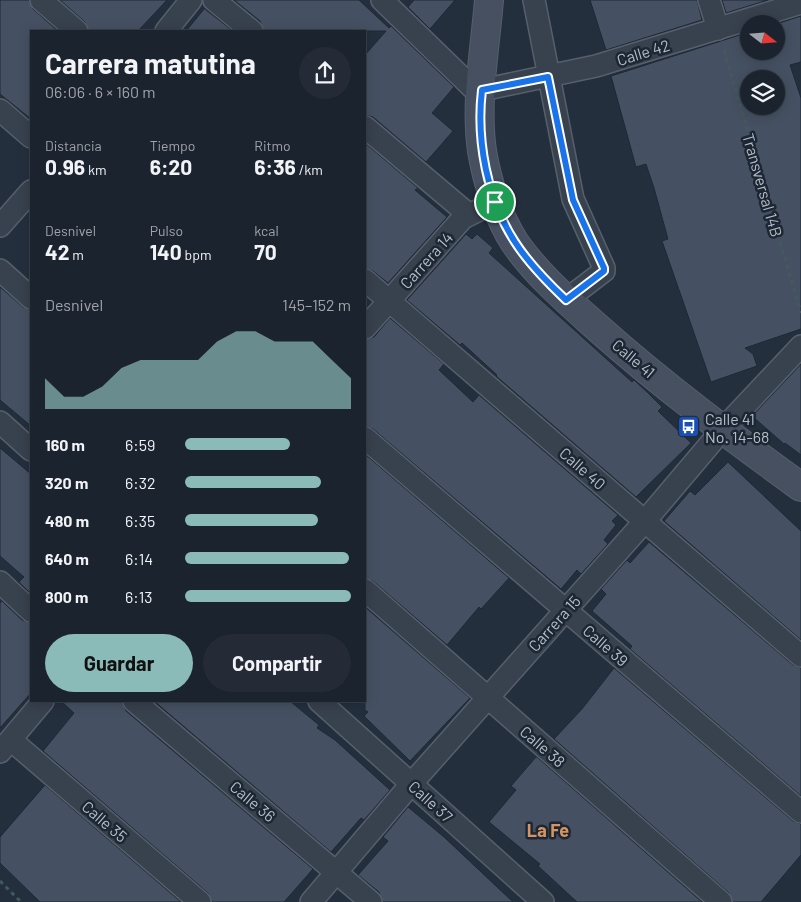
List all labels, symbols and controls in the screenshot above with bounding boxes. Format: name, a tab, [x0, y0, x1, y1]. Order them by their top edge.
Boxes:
north arrow	[740, 15, 785, 60]
map controls	[740, 15, 785, 115]
street label: Calle 42	[614, 35, 672, 69]
text: Carrera matutina	[45, 46, 256, 80]
button: share	[299, 47, 351, 99]
button: layers	[740, 70, 785, 115]
text: 06:06 · 6 × 160 m	[45, 82, 155, 101]
street label: Transversal 14B	[739, 131, 787, 239]
text: Distancia	[45, 137, 102, 154]
text: Tiempo	[150, 137, 195, 154]
text: Ritmo	[254, 137, 291, 154]
text: 0.96	[45, 154, 85, 179]
text: 6:20	[150, 154, 192, 179]
text: 6:36	[254, 154, 296, 179]
text: km	[85, 161, 106, 178]
text: /km	[296, 161, 323, 178]
pin	[474, 181, 516, 223]
icon: arrive	[481, 188, 509, 216]
text: Desnivel	[45, 222, 96, 239]
text: Pulso	[150, 222, 183, 239]
text: kcal	[254, 222, 279, 239]
street label: Carrera 14	[396, 228, 456, 292]
text: 42	[45, 239, 69, 264]
text: 140	[150, 239, 182, 264]
text: 70	[254, 239, 277, 264]
text: m	[69, 246, 84, 263]
text: bpm	[182, 246, 212, 263]
text: Desnivel	[45, 295, 103, 314]
text: 145–152 m	[282, 295, 351, 314]
street label: Calle 41	[609, 335, 659, 381]
place label: Calle 41 No. 14-68	[705, 409, 769, 446]
bus stop icon: Calle 41 No. 14-68	[677, 415, 701, 439]
text: 160 m	[45, 435, 85, 454]
text: 6:59	[125, 435, 155, 454]
street label: Calle 40	[556, 443, 610, 493]
text: 320 m	[45, 473, 88, 492]
text: 6:32	[125, 473, 155, 492]
text: 480 m	[45, 511, 89, 530]
text: 6:35	[125, 511, 155, 530]
text: 640 m	[45, 549, 89, 568]
text: 6:14	[125, 549, 153, 568]
text: 800 m	[45, 587, 88, 606]
text: 6:13	[125, 587, 153, 606]
street label: Carrera 15	[524, 591, 584, 655]
street label: Calle 39	[580, 620, 632, 670]
button: Guardar	[45, 634, 193, 692]
button: Compartir	[203, 634, 351, 692]
street label: Calle 38	[517, 721, 569, 771]
street label: Calle 37	[405, 776, 457, 826]
street label: Calle 36	[226, 777, 280, 825]
street label: Calle 35	[79, 796, 131, 846]
district label: La Fe	[527, 819, 569, 841]

